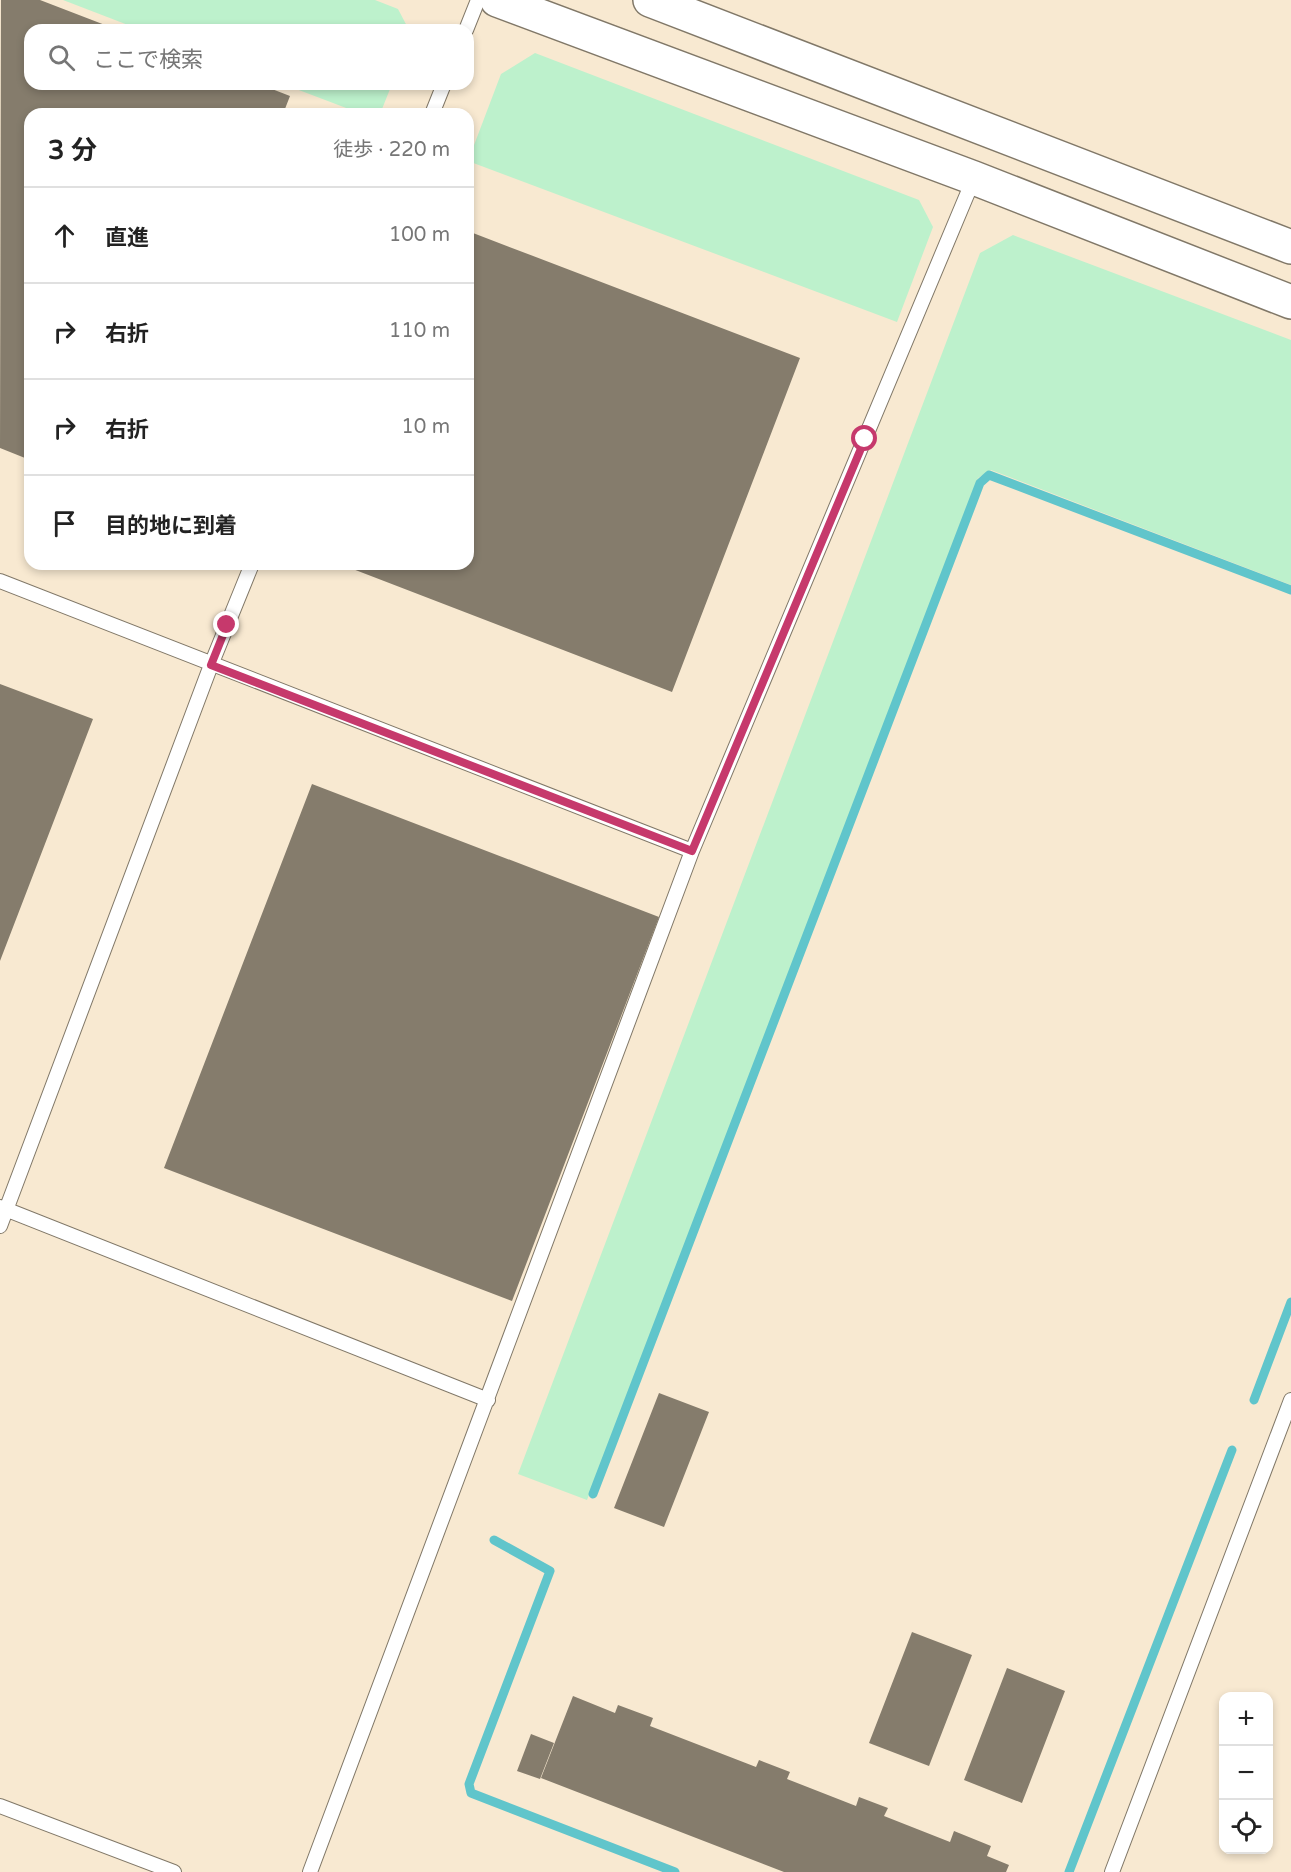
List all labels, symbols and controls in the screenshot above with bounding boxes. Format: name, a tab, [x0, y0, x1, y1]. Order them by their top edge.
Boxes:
search box	[24, 24, 474, 90]
icon: search	[45, 41, 78, 74]
text: ここで検索	[93, 47, 203, 73]
text: 3 分	[48, 135, 97, 166]
text: 徒歩 · 220 m	[333, 138, 450, 162]
icon: ahead	[48, 219, 81, 252]
text: 100 m	[389, 223, 450, 247]
text: 直進	[105, 225, 149, 251]
icon: right	[48, 315, 81, 348]
text: 110 m	[389, 319, 450, 343]
text: 右折	[105, 321, 149, 347]
icon: right	[48, 411, 81, 444]
text: 10 m	[401, 415, 450, 439]
text: 右折	[105, 417, 149, 443]
route start	[851, 425, 877, 451]
icon: arrive	[48, 507, 81, 540]
text: 目的地に到着	[105, 513, 237, 539]
route end	[213, 611, 239, 637]
map controls	[1219, 1692, 1273, 1854]
button: +	[1219, 1692, 1273, 1746]
button: −	[1219, 1746, 1273, 1800]
button: locate	[1219, 1800, 1273, 1854]

